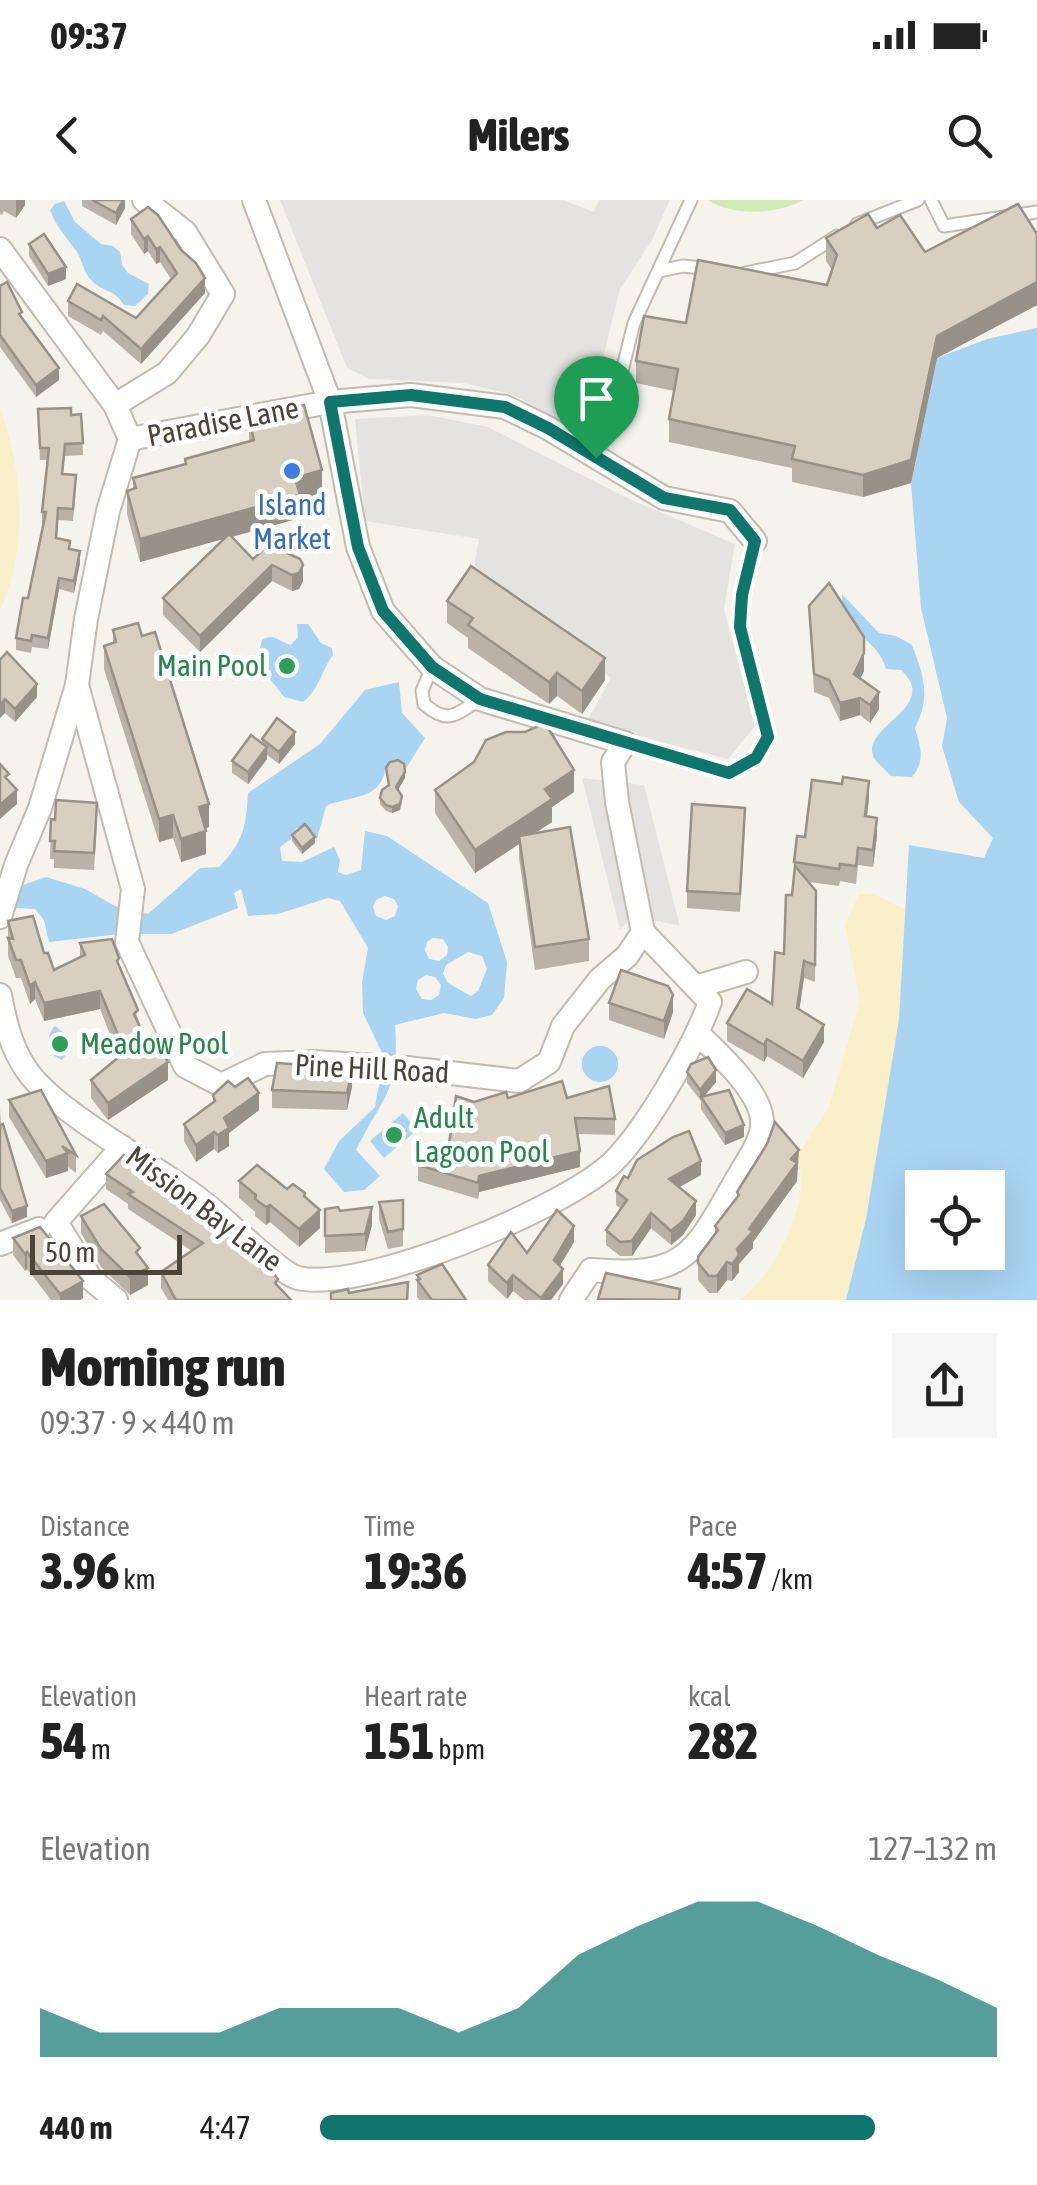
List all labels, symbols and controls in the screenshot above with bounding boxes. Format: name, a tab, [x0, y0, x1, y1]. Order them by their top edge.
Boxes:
text: 09:37	[50, 14, 128, 57]
icon: back	[40, 108, 95, 163]
icon: search	[942, 108, 997, 163]
text: Milers	[468, 109, 569, 161]
pin	[554, 356, 639, 459]
icon: arrive	[569, 371, 624, 426]
street label: Paradise Lane	[144, 390, 301, 452]
marker: Island Market	[281, 460, 303, 482]
place label: Island Market	[253, 487, 331, 555]
place label: Main Pool	[157, 648, 267, 682]
marker: Main Pool	[276, 655, 298, 677]
place label: Meadow Pool	[80, 1026, 228, 1060]
marker: Meadow Pool	[49, 1033, 71, 1055]
street label: Pine Hill Road	[294, 1047, 450, 1089]
place label: Adult Lagoon Pool	[414, 1100, 549, 1168]
marker: Adult Lagoon Pool	[383, 1124, 405, 1146]
street label: Mission Bay Lane	[120, 1139, 289, 1278]
map controls	[905, 1170, 1005, 1270]
button: locate	[905, 1170, 1005, 1270]
scale bar	[30, 1230, 182, 1274]
text: 50 m	[45, 1236, 95, 1268]
button: share	[892, 1333, 997, 1438]
text: Morning run	[40, 1335, 286, 1398]
text: 09:37 · 9 × 440 m	[40, 1404, 234, 1441]
text: Distance	[40, 1510, 130, 1542]
text: Time	[364, 1510, 415, 1542]
text: Pace	[688, 1510, 737, 1542]
text: 3.96	[40, 1542, 119, 1600]
text: 19:36	[364, 1542, 467, 1600]
text: 4:57	[688, 1542, 767, 1600]
text: km	[119, 1563, 156, 1595]
text: /km	[767, 1563, 813, 1595]
text: Elevation	[40, 1680, 137, 1712]
text: Heart rate	[364, 1680, 467, 1712]
text: kcal	[688, 1680, 731, 1712]
text: 54	[40, 1712, 87, 1770]
text: 151	[364, 1712, 435, 1770]
text: 282	[688, 1712, 759, 1770]
text: m	[87, 1733, 111, 1765]
text: bpm	[435, 1733, 485, 1765]
text: Elevation	[40, 1830, 151, 1867]
text: 127–132 m	[868, 1830, 997, 1867]
text: 440 m	[40, 2109, 113, 2146]
text: 4:47	[200, 2109, 251, 2146]

